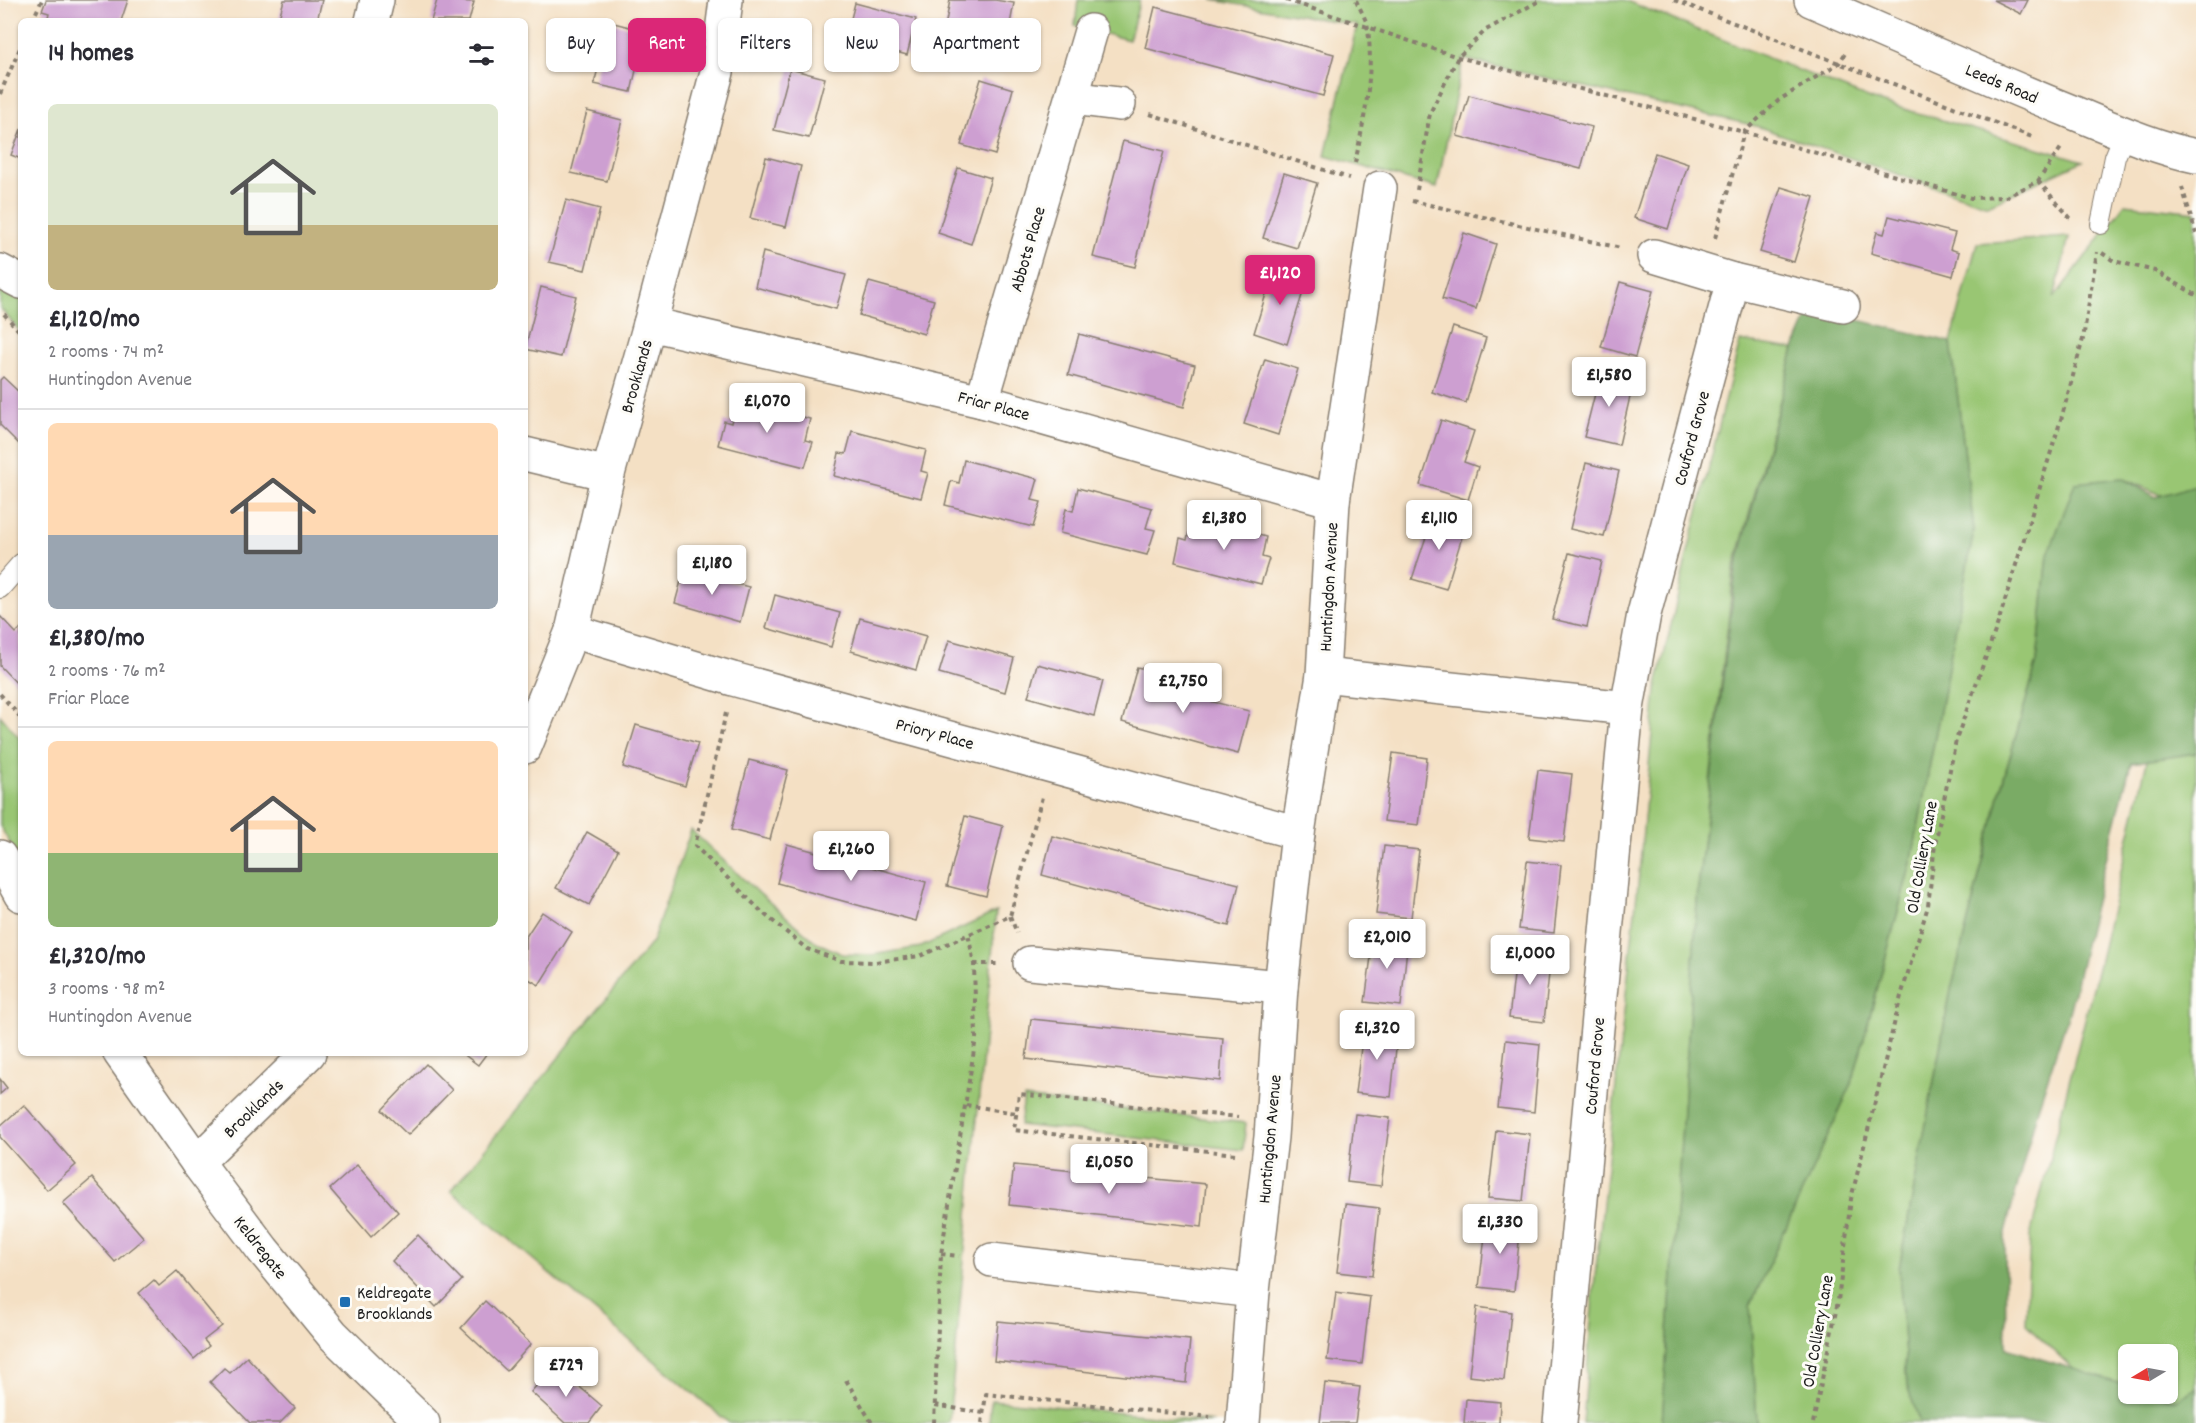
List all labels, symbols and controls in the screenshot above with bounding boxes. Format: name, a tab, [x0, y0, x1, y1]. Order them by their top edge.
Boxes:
chip: Buy	[546, 18, 616, 72]
chip: Rent	[628, 18, 706, 72]
chip: Filters	[718, 18, 812, 72]
chip: New	[824, 18, 899, 72]
chip: Apartment	[911, 18, 1041, 72]
text: 14 homes	[48, 36, 134, 73]
icon: filters	[465, 38, 498, 71]
street label: Leeds Road	[1961, 59, 2041, 112]
icon: home	[219, 143, 327, 251]
street label: Abbots Place	[1005, 204, 1054, 295]
pin: £1,120	[1231, 255, 1329, 306]
text: £1,120	[1259, 260, 1301, 288]
text: £1,120/mo	[48, 302, 140, 339]
street label: Brooklands	[616, 337, 661, 417]
text: 2 rooms · 74 m²	[48, 339, 164, 367]
pin: £1,580	[1560, 357, 1658, 408]
text: £1,580	[1586, 362, 1632, 390]
text: Huntingdon Avenue	[48, 367, 192, 395]
pin: £1,070	[718, 383, 816, 434]
street label: Friar Place	[955, 386, 1032, 429]
text: £1,070	[743, 388, 791, 416]
street label: Couford Grove	[1669, 388, 1718, 489]
icon: home	[219, 462, 327, 570]
pin: £1,380	[1175, 500, 1273, 551]
pin: £1,110	[1390, 500, 1488, 551]
text: £1,380	[1201, 505, 1247, 533]
text: £1,110	[1420, 505, 1458, 533]
street label: Huntingdon Avenue	[1315, 522, 1346, 652]
pin: £1,180	[663, 545, 761, 596]
text: £1,180	[691, 550, 733, 578]
text: £1,380/mo	[48, 621, 145, 658]
text: 2 rooms · 76 m²	[48, 658, 166, 686]
pin: £2,750	[1134, 663, 1232, 714]
text: £2,750	[1158, 668, 1208, 696]
text: Friar Place	[48, 686, 129, 714]
street label: Priory Place	[892, 713, 976, 758]
icon: home	[219, 780, 327, 888]
street label: Old Colliery Lane	[1901, 799, 1946, 916]
pin: £1,260	[802, 831, 900, 882]
text: £1,260	[827, 836, 875, 864]
pin: £2,010	[1338, 919, 1436, 970]
text: £2,010	[1363, 924, 1411, 952]
pin: £1,000	[1481, 935, 1579, 986]
text: £1,320/mo	[48, 939, 146, 976]
text: £1,000	[1505, 940, 1555, 968]
text: 3 rooms · 98 m²	[48, 976, 165, 1004]
text: Huntingdon Avenue	[48, 1004, 192, 1032]
pin: £1,320	[1328, 1010, 1426, 1061]
text: £1,320	[1354, 1015, 1400, 1043]
street label: Couford Grove	[1580, 1017, 1613, 1116]
street label: Huntingdon Avenue	[1253, 1074, 1290, 1205]
street label: Brooklands	[219, 1075, 291, 1145]
pin: £1,050	[1060, 1144, 1158, 1195]
text: £1,050	[1084, 1149, 1134, 1177]
pin: £1,330	[1451, 1204, 1549, 1255]
text: £1,330	[1477, 1209, 1523, 1237]
street label: Keldregate	[226, 1212, 292, 1286]
street label: Old Colliery Lane	[1797, 1273, 1842, 1390]
place label: Keldregate Brooklands	[357, 1282, 433, 1328]
marker: Keldregate Brooklands	[338, 1295, 352, 1309]
north arrow	[2118, 1344, 2178, 1404]
map controls	[2118, 1344, 2178, 1404]
pin: £729	[530, 1347, 602, 1398]
text: £729	[548, 1352, 584, 1380]

